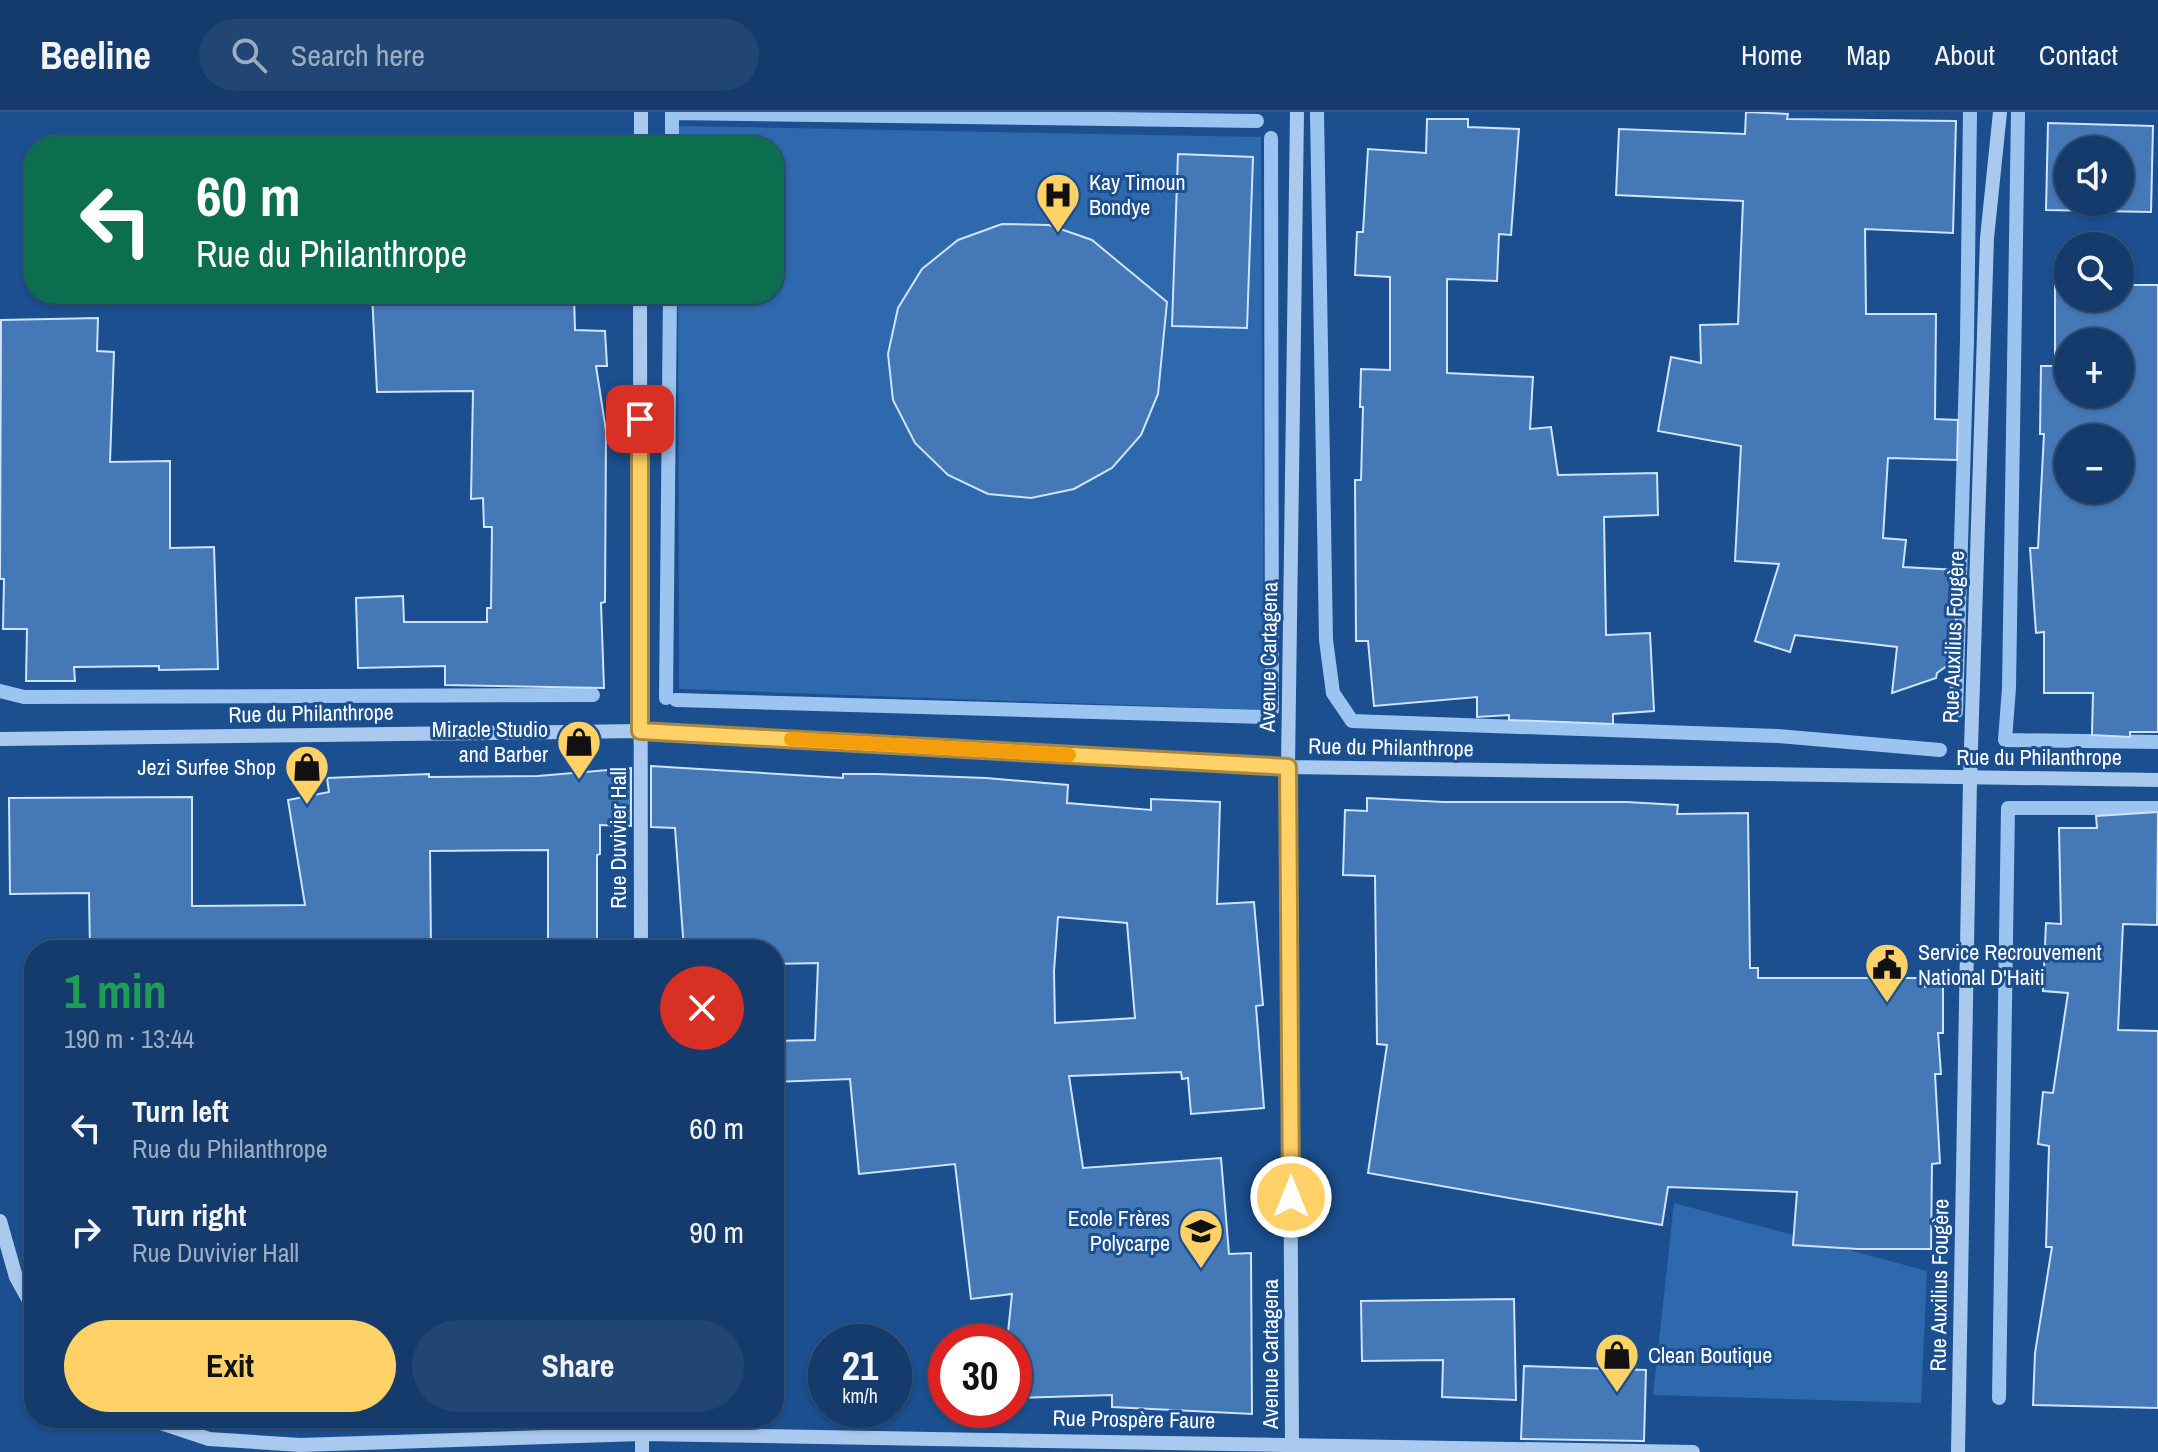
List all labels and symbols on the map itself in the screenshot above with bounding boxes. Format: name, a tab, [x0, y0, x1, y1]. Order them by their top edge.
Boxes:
place label: Kay Timoun Bondye	[1089, 167, 1186, 222]
hospital icon: Kay Timoun Bondye	[1034, 171, 1082, 234]
pin	[606, 385, 674, 453]
street label: Rue Auxilius Fougère	[1935, 550, 1971, 724]
street label: Avenue Cartagena	[1252, 582, 1284, 733]
street label: Rue du Philanthrope	[228, 697, 394, 729]
place label: Miracle Studio and Barber	[432, 714, 548, 769]
shop icon: Miracle Studio and Barber	[555, 718, 603, 781]
street label: Rue du Philanthrope	[1308, 731, 1474, 763]
street label: Rue du Philanthrope	[1956, 742, 2122, 772]
shop icon: Jezi Surfee Shop	[283, 743, 331, 806]
place label: Jezi Surfee Shop	[138, 752, 276, 782]
street label: Rue Duvivier Hall	[603, 767, 633, 909]
place label: Service Recrouvement National D'Haiti	[1918, 937, 2101, 992]
public building icon: Service Recrouvement National D'Haiti	[1863, 941, 1911, 1004]
position arrow	[1249, 1155, 1333, 1239]
street label: Rue Auxilius Fougère	[1922, 1198, 1956, 1372]
place label: Ecole Frères Polycarpe	[1068, 1203, 1170, 1258]
school or university icon: Ecole Frères Polycarpe	[1177, 1207, 1225, 1270]
street label: Avenue Cartagena	[1255, 1279, 1285, 1430]
speed limit sign: 30	[928, 1324, 1032, 1428]
shop icon: Clean Boutique	[1593, 1331, 1641, 1394]
place label: Clean Boutique	[1648, 1340, 1772, 1370]
street label: Rue Prospère Faure	[1052, 1403, 1216, 1435]

